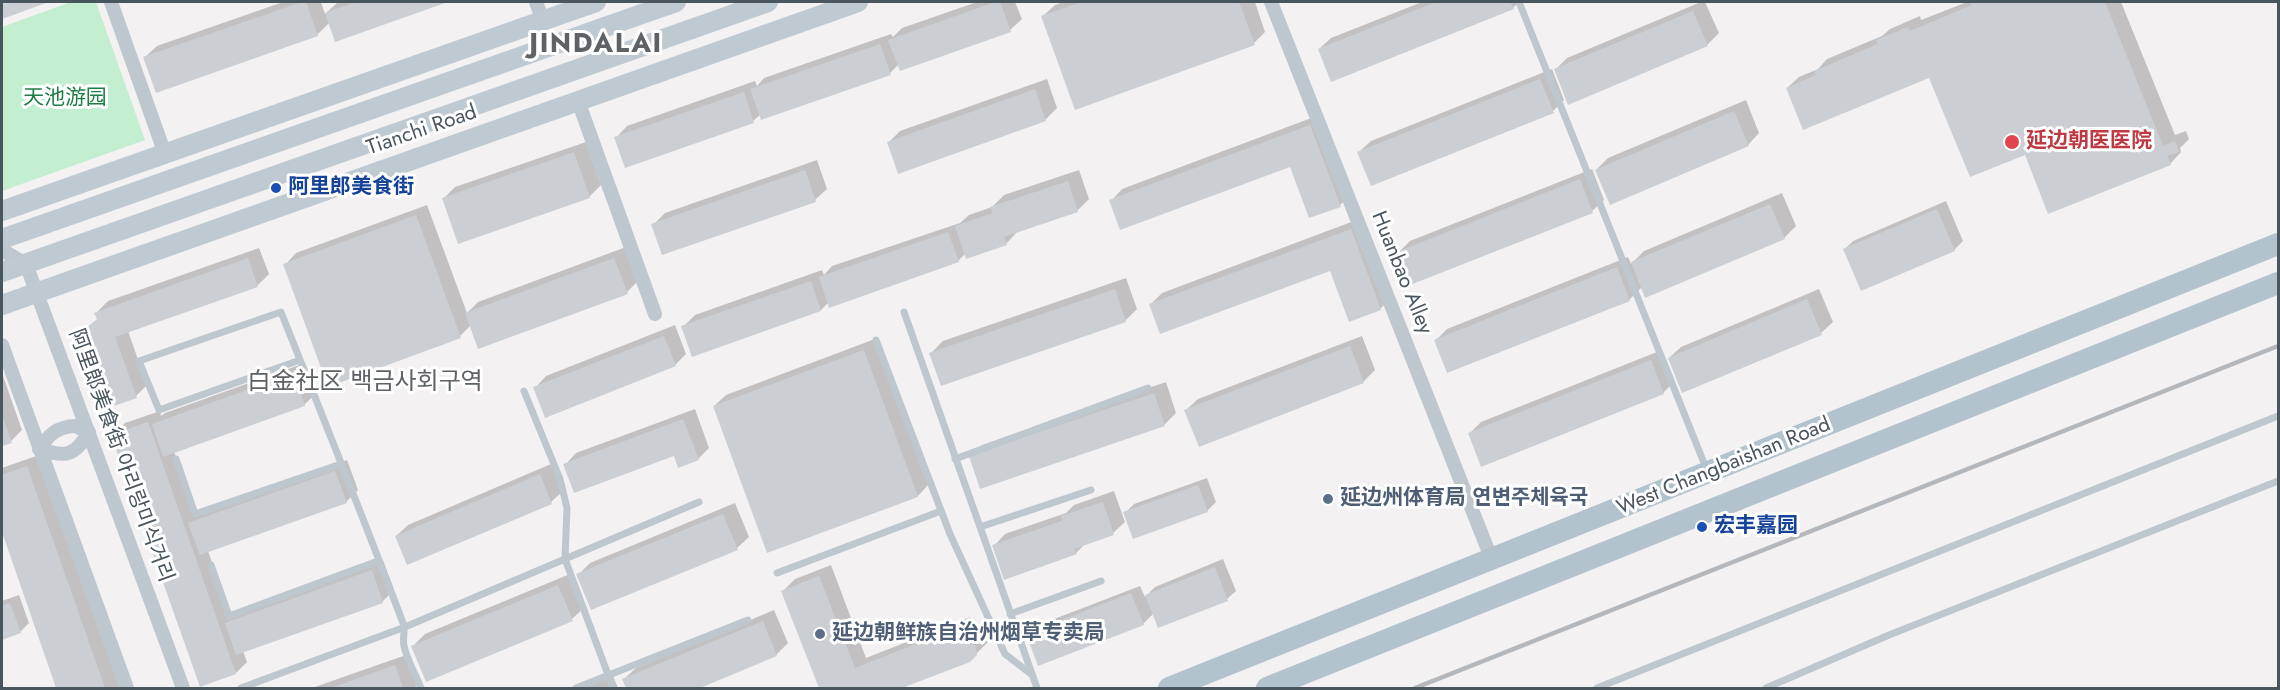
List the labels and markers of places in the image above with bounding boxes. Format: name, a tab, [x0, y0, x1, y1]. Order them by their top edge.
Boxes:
place label: 延边朝医医院	[2026, 129, 2152, 155]
marker: 延边朝医医院	[2003, 133, 2021, 151]
place label: 阿里郎美食街	[288, 175, 414, 201]
marker: 阿里郎美食街	[269, 181, 283, 195]
place label: 延边州体育局 연변주체육국	[1340, 486, 1588, 512]
marker: 延边州体育局 연변주체육국	[1321, 492, 1335, 506]
place label: 宏丰嘉园	[1714, 514, 1798, 540]
marker: 宏丰嘉园	[1695, 520, 1709, 534]
place label: 延边朝鲜族自治州烟草专卖局	[832, 621, 1105, 647]
marker: 延边朝鲜族自治州烟草专卖局	[813, 627, 827, 641]

